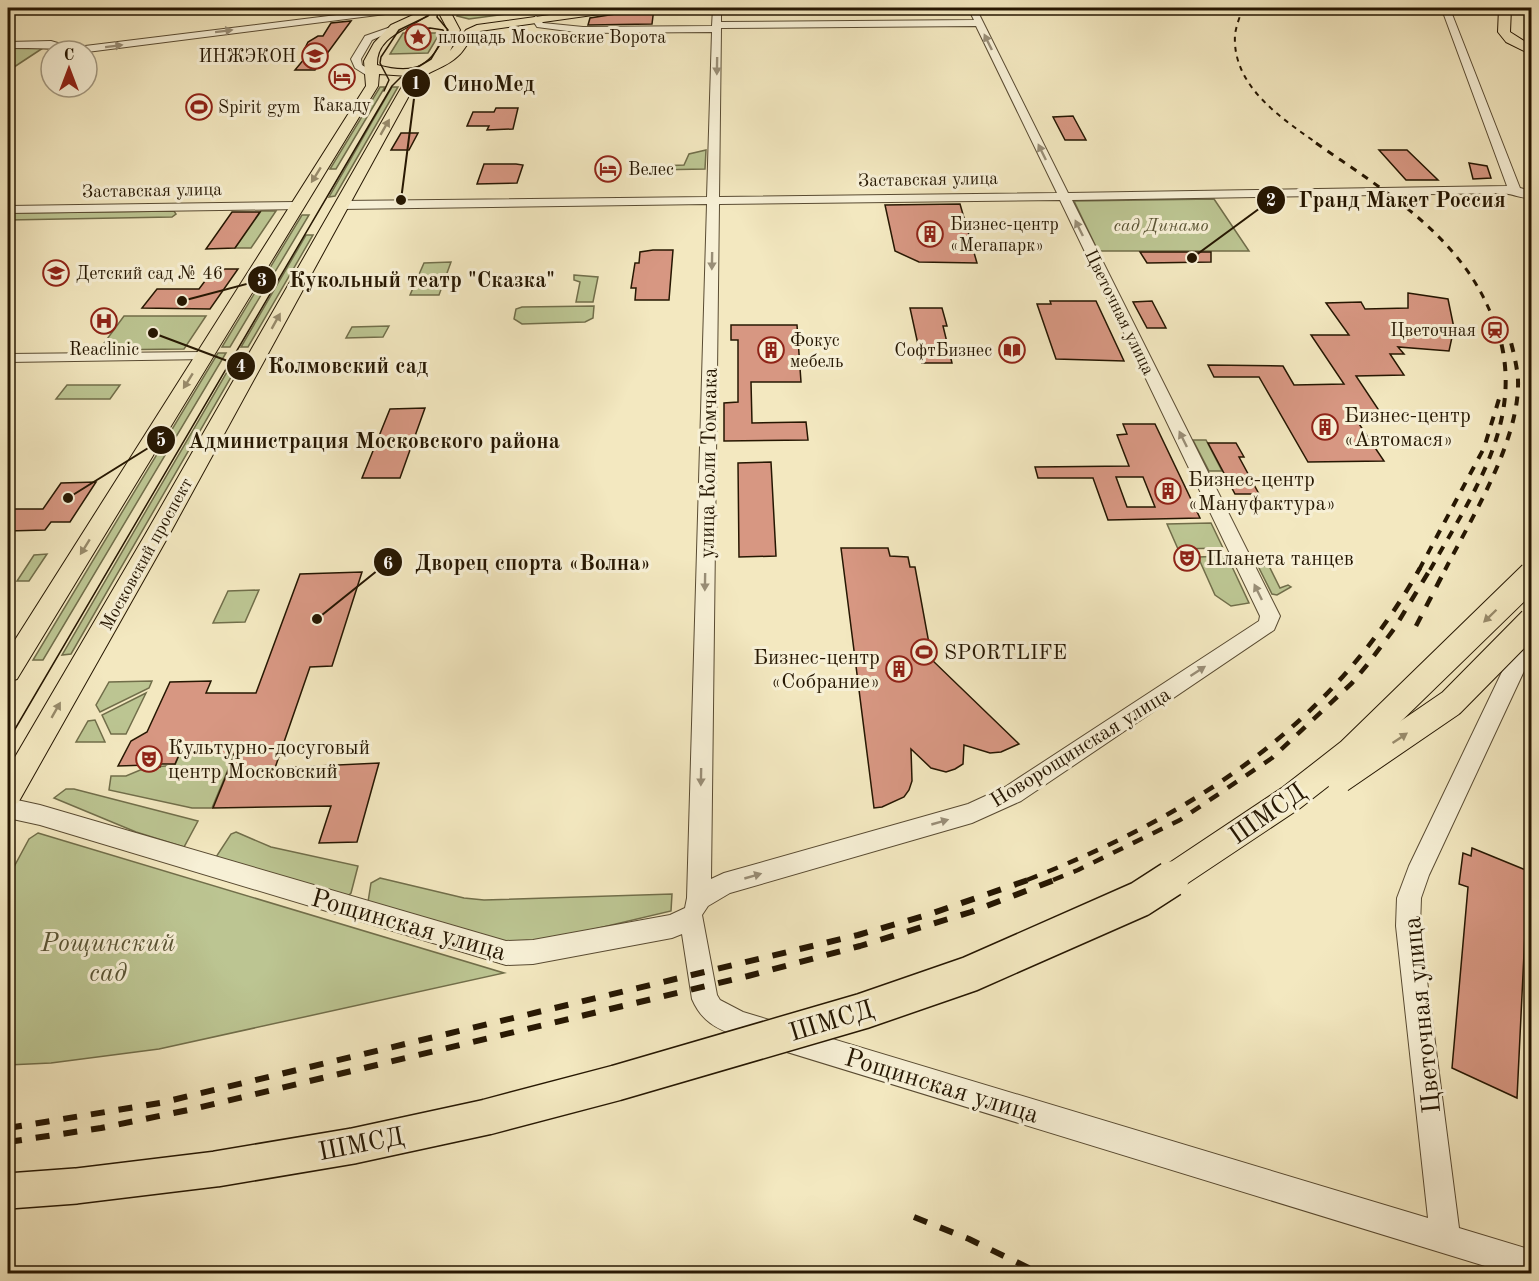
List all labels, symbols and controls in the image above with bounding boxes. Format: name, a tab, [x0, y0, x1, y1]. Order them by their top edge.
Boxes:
place icon: площадь Московские Ворота	[403, 22, 433, 52]
one-way arrow	[214, 27, 233, 36]
place label: площадь Московские Ворота	[438, 29, 666, 47]
one-way arrow	[984, 34, 993, 51]
north arrow	[39, 39, 99, 99]
one-way arrow	[105, 41, 124, 50]
school or university icon: ИНЖЭКОН	[300, 41, 330, 71]
text: С	[64, 48, 74, 64]
place label: ИНЖЭКОН	[198, 48, 296, 66]
one-way arrow	[712, 56, 721, 75]
hotel icon: Какаду	[327, 62, 357, 92]
callout: СиноМед	[401, 63, 547, 103]
text: СиноМед	[443, 74, 535, 96]
text: 1	[411, 75, 421, 93]
sports icon: Spirit gym	[184, 92, 214, 122]
place label: Какаду	[313, 97, 372, 115]
place label: Spirit gym	[218, 99, 300, 117]
one-way arrow	[380, 118, 390, 135]
one-way arrow	[1037, 143, 1046, 160]
hotel icon: Велес	[593, 154, 623, 184]
place label: Велес	[628, 161, 674, 179]
one-way arrow	[310, 167, 321, 183]
street label: Заставская улица	[858, 170, 998, 190]
callout: Гранд Макет Россия	[1256, 180, 1518, 220]
street label: Заставская улица	[82, 181, 222, 201]
text: Гранд Макет Россия	[1298, 190, 1506, 212]
text: 2	[1266, 192, 1276, 210]
place label: Бизнес-центр «Мегапарк»	[950, 216, 1059, 255]
park label: сад Динамо	[1113, 217, 1209, 235]
building icon: Бизнес-центр «Мегапарк»	[915, 219, 945, 249]
one-way arrow	[1075, 220, 1084, 237]
street label: Цветочная улица	[1081, 247, 1157, 378]
one-way arrow	[707, 251, 717, 270]
school or university icon: Детский сад № 46	[41, 258, 71, 288]
callout: Кукольный театр "Сказка"	[247, 260, 567, 300]
place label: Детский сад № 46	[76, 265, 223, 283]
text: Кукольный театр "Сказка"	[289, 270, 555, 292]
text: 3	[257, 272, 267, 290]
hospital icon: Reaclinic	[89, 306, 119, 336]
one-way arrow	[271, 312, 281, 329]
station icon: Цветочная	[1480, 315, 1510, 345]
place label: Цветочная	[1390, 322, 1476, 340]
place label: Фокус мебель	[790, 332, 843, 371]
building icon: Фокус мебель	[756, 335, 786, 365]
library icon: СофтБизнес	[997, 335, 1027, 365]
place label: Reaclinic	[69, 341, 139, 359]
place label: СофтБизнес	[894, 342, 992, 361]
callout: Колмовский сад	[226, 346, 440, 386]
text: Колмовский сад	[268, 356, 428, 378]
text: 4	[236, 358, 246, 376]
street label: улица Коли Томчака	[697, 367, 722, 559]
one-way arrow	[182, 373, 193, 389]
place label: Бизнес-центр «Автомася»	[1344, 406, 1471, 451]
building icon: Бизнес-центр «Автомася»	[1310, 412, 1340, 442]
callout: Администрация Московского района	[146, 420, 572, 460]
text: Администрация Московского района	[188, 431, 560, 453]
one-way arrow	[1178, 431, 1187, 448]
text: 5	[156, 432, 166, 450]
place label: Бизнес-центр «Мануфактура»	[1188, 470, 1336, 515]
street label: Московский проспект	[97, 475, 196, 634]
building icon: Бизнес-центр «Мануфактура»	[1153, 476, 1183, 506]
one-way arrow	[80, 539, 91, 555]
callout: Дворец спорта «Волна»	[373, 542, 663, 582]
theatre icon: Планета танцев	[1172, 543, 1202, 573]
place label: Планета танцев	[1206, 549, 1354, 570]
text: Дворец спорта «Волна»	[415, 553, 651, 575]
text: 6	[383, 555, 393, 573]
one-way arrow	[700, 572, 710, 591]
one-way arrow	[1253, 583, 1262, 600]
one-way arrow	[1483, 608, 1497, 622]
sports icon: SPORTLIFE	[909, 637, 939, 667]
place label: SPORTLIFE	[944, 643, 1067, 664]
place label: Бизнес-центр «Собрание»	[753, 648, 880, 693]
building icon: Бизнес-центр «Собрание»	[884, 654, 914, 684]
one-way arrow	[1190, 666, 1206, 677]
street label: Новорощинская улица	[987, 684, 1175, 812]
one-way arrow	[51, 702, 62, 718]
one-way arrow	[1392, 733, 1408, 744]
place label: Культурно-досуговый центр Московский	[168, 738, 370, 783]
theatre icon: Культурно-досуговый центр Московский	[134, 744, 164, 774]
one-way arrow	[696, 767, 706, 786]
street label: ШМСД	[1225, 779, 1311, 850]
one-way arrow	[932, 817, 950, 826]
one-way arrow	[744, 871, 762, 880]
street label: Рощинская улица	[308, 886, 509, 966]
street label: Цветочная улица	[1400, 915, 1446, 1115]
park label: Рощинский сад	[40, 931, 175, 987]
street label: ШМСД	[786, 997, 877, 1047]
street label: Рощинская улица	[841, 1045, 1042, 1129]
street label: ШМСД	[316, 1124, 407, 1166]

